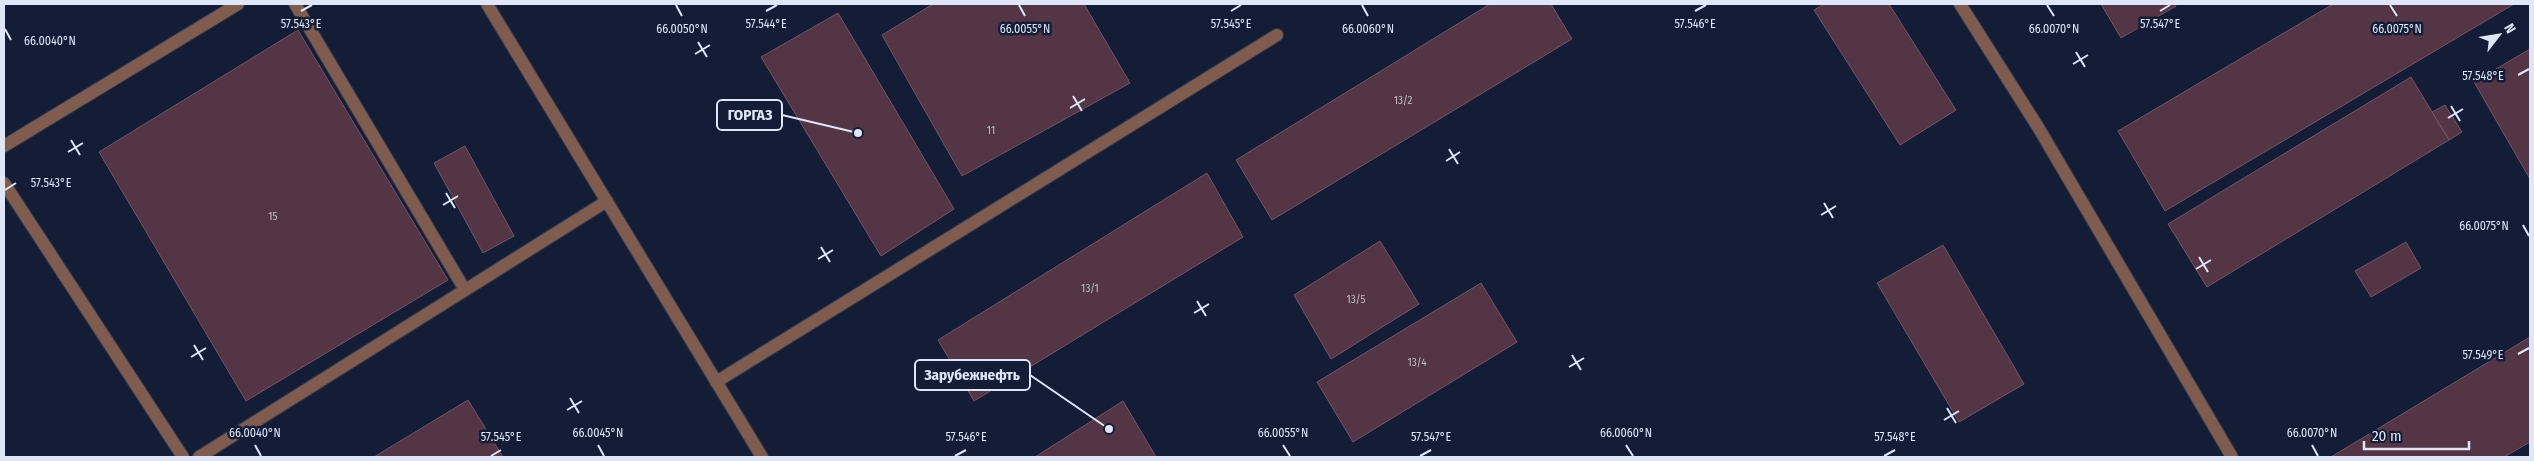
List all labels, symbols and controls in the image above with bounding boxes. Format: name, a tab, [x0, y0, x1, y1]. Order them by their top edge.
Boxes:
north arrow	[2474, 10, 2524, 60]
text: 57.543°E	[281, 17, 322, 31]
text: 57.544°E	[745, 17, 787, 31]
text: 57.545°E	[1211, 17, 1252, 31]
text: 57.546°E	[1674, 17, 1716, 31]
text: 57.547°E	[2140, 17, 2180, 31]
text: N	[2500, 21, 2519, 37]
text: 66.0050°N	[656, 22, 708, 36]
text: 66.0055°N	[1000, 22, 1050, 36]
text: 66.0060°N	[1342, 22, 1394, 36]
text: 66.0070°N	[2029, 22, 2079, 36]
text: 66.0075°N	[2372, 22, 2422, 36]
text: 66.0040°N	[24, 34, 76, 48]
text: 57.548°E	[2462, 69, 2504, 83]
house number: 13/2	[1394, 94, 1412, 107]
callout: ГОРГАЗ	[717, 100, 782, 130]
text: ГОРГАЗ	[728, 106, 773, 124]
house number: 11	[987, 124, 995, 137]
text: 57.543°E	[31, 176, 72, 190]
house number: 15	[268, 210, 278, 223]
text: 66.0075°N	[2459, 219, 2509, 233]
house number: 13/1	[1081, 282, 1099, 295]
house number: 13/5	[1346, 293, 1366, 306]
text: 57.549°E	[2463, 348, 2504, 362]
house number: 13/4	[1408, 356, 1427, 369]
callout: Зарубежнефть	[915, 360, 1030, 390]
text: Зарубежнефть	[923, 366, 1020, 384]
scale bar	[2364, 418, 2469, 450]
text: 66.0040°N	[229, 426, 281, 440]
text: 66.0045°N	[573, 426, 623, 440]
text: 66.0055°N	[1258, 426, 1308, 440]
text: 66.0060°N	[1600, 426, 1652, 440]
text: 66.0070°N	[2287, 426, 2337, 440]
text: 20 m	[2372, 427, 2402, 445]
text: 57.545°E	[481, 430, 522, 444]
text: 57.546°E	[945, 430, 987, 444]
text: 57.547°E	[1411, 430, 1451, 444]
text: 57.548°E	[1874, 430, 1916, 444]

